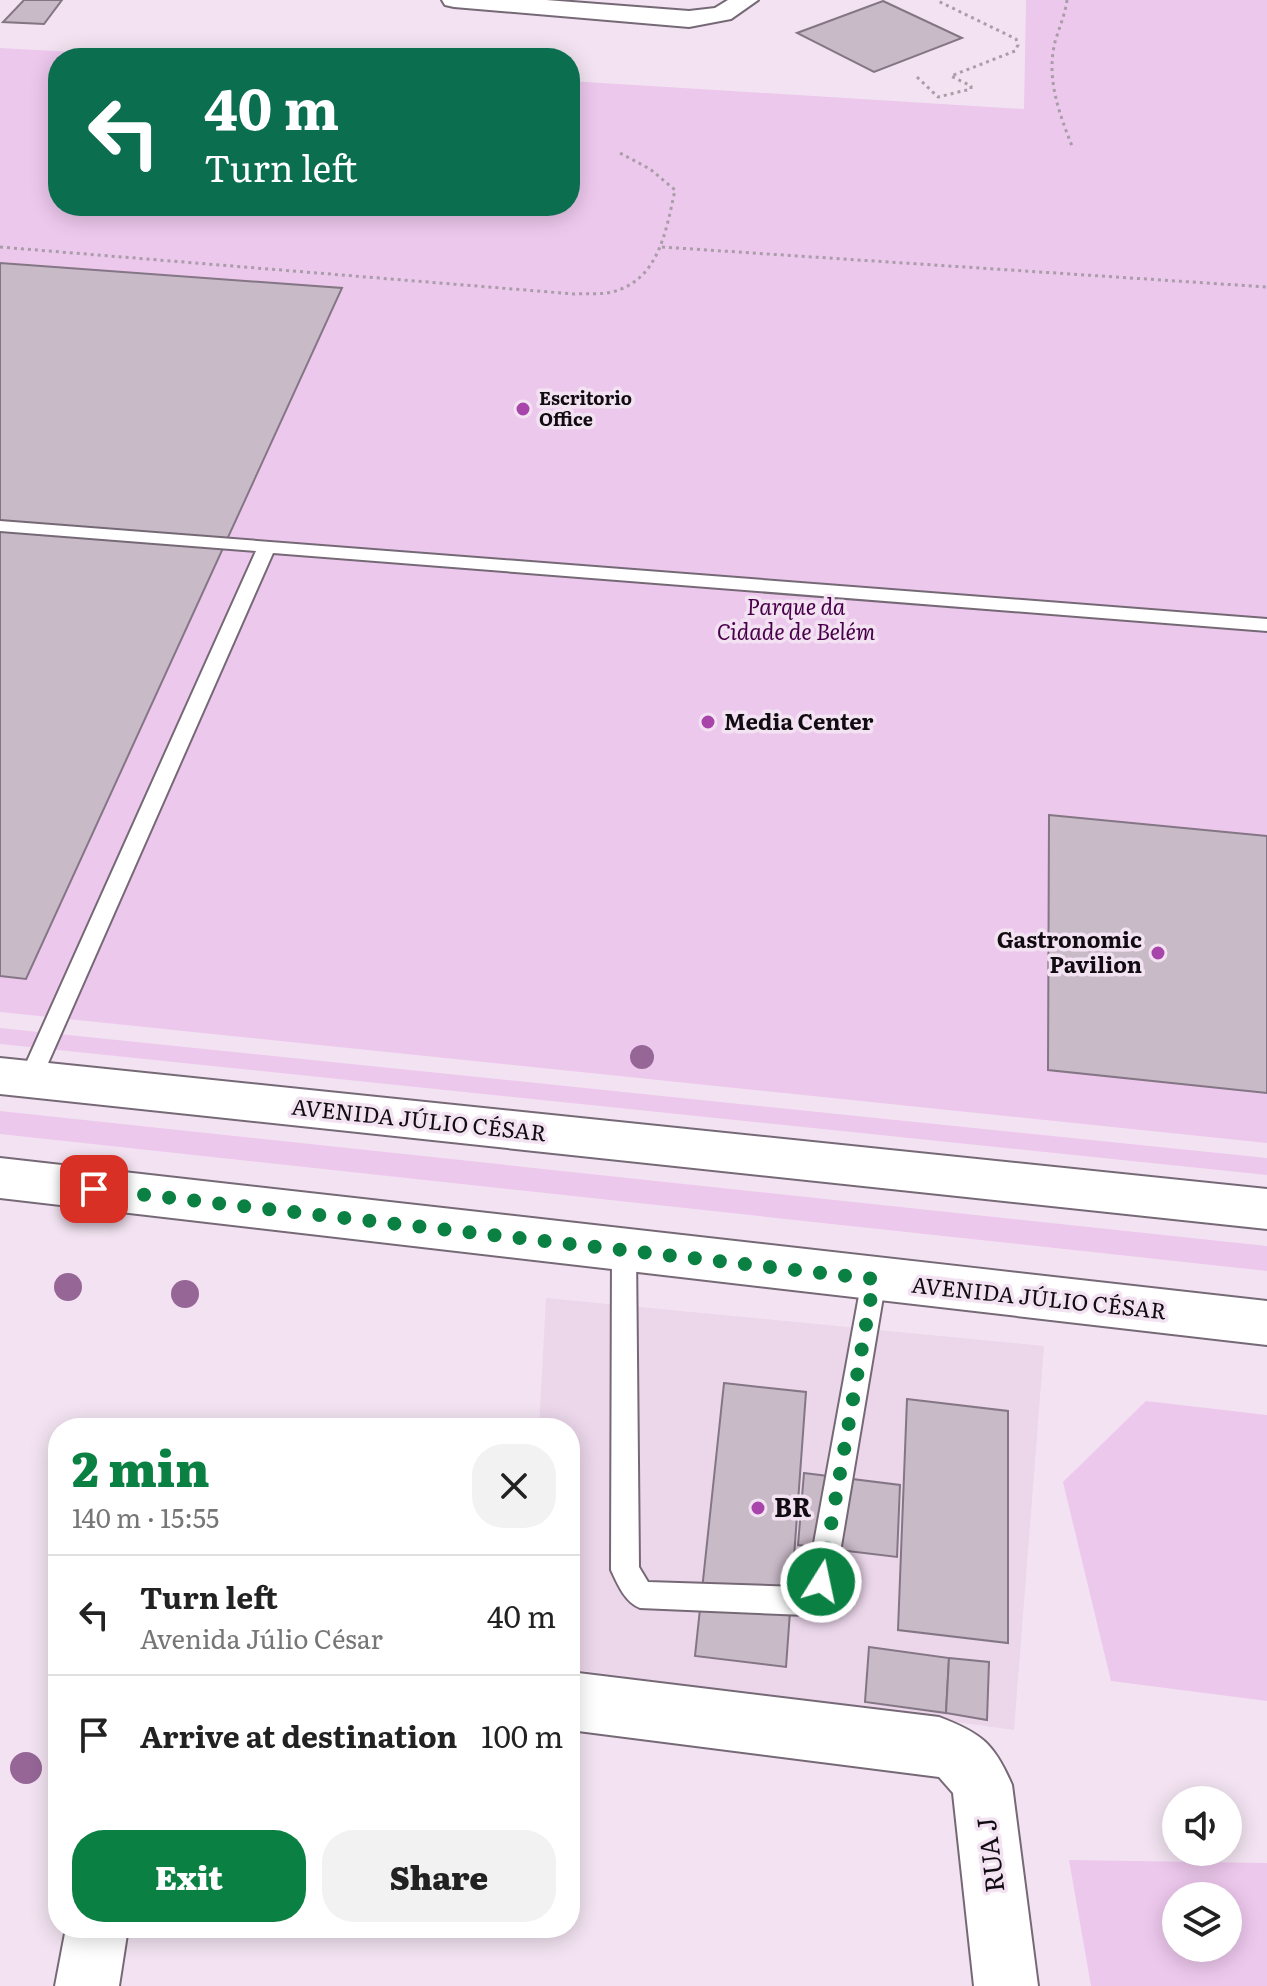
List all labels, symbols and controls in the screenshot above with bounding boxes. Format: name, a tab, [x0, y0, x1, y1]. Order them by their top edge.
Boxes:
text: 40 m	[204, 64, 339, 147]
icon: left	[72, 80, 176, 184]
text: Turn left	[204, 140, 358, 193]
place label: Escritorio Office	[539, 384, 632, 432]
marker: Escritorio Office	[514, 400, 532, 418]
park label: Parque da Cidade de Belém	[717, 589, 875, 647]
place label: Media Center	[724, 704, 874, 737]
marker: Media Center	[699, 713, 717, 731]
place label: Gastronomic Pavilion	[997, 922, 1142, 980]
marker: Gastronomic Pavilion	[1149, 944, 1167, 962]
street label: AVENIDA JÚLIO CÉSAR	[290, 1089, 548, 1148]
pin	[60, 1155, 128, 1223]
icon: arrive	[72, 1167, 116, 1211]
street label: AVENIDA JÚLIO CÉSAR	[910, 1267, 1168, 1326]
text: 2 min	[72, 1431, 210, 1502]
button: close	[472, 1444, 556, 1528]
place label: BR	[774, 1486, 811, 1525]
text: 140 m · 15:55	[72, 1497, 219, 1536]
marker: BR	[749, 1499, 767, 1517]
position arrow	[779, 1540, 863, 1624]
text: Turn left	[140, 1574, 278, 1618]
icon: left	[72, 1593, 116, 1637]
text: 40 m	[487, 1593, 556, 1637]
text: Avenida Júlio César	[140, 1618, 383, 1657]
icon: arrive	[72, 1713, 116, 1757]
text: Arrive at destination	[140, 1713, 457, 1757]
text: 100 m	[481, 1713, 563, 1757]
map controls	[1162, 1786, 1242, 1962]
button: sound	[1162, 1786, 1242, 1866]
street label: RUA J	[965, 1816, 1012, 1895]
button: Exit	[72, 1830, 306, 1922]
button: Share	[322, 1830, 556, 1922]
button: layers	[1162, 1882, 1242, 1962]

